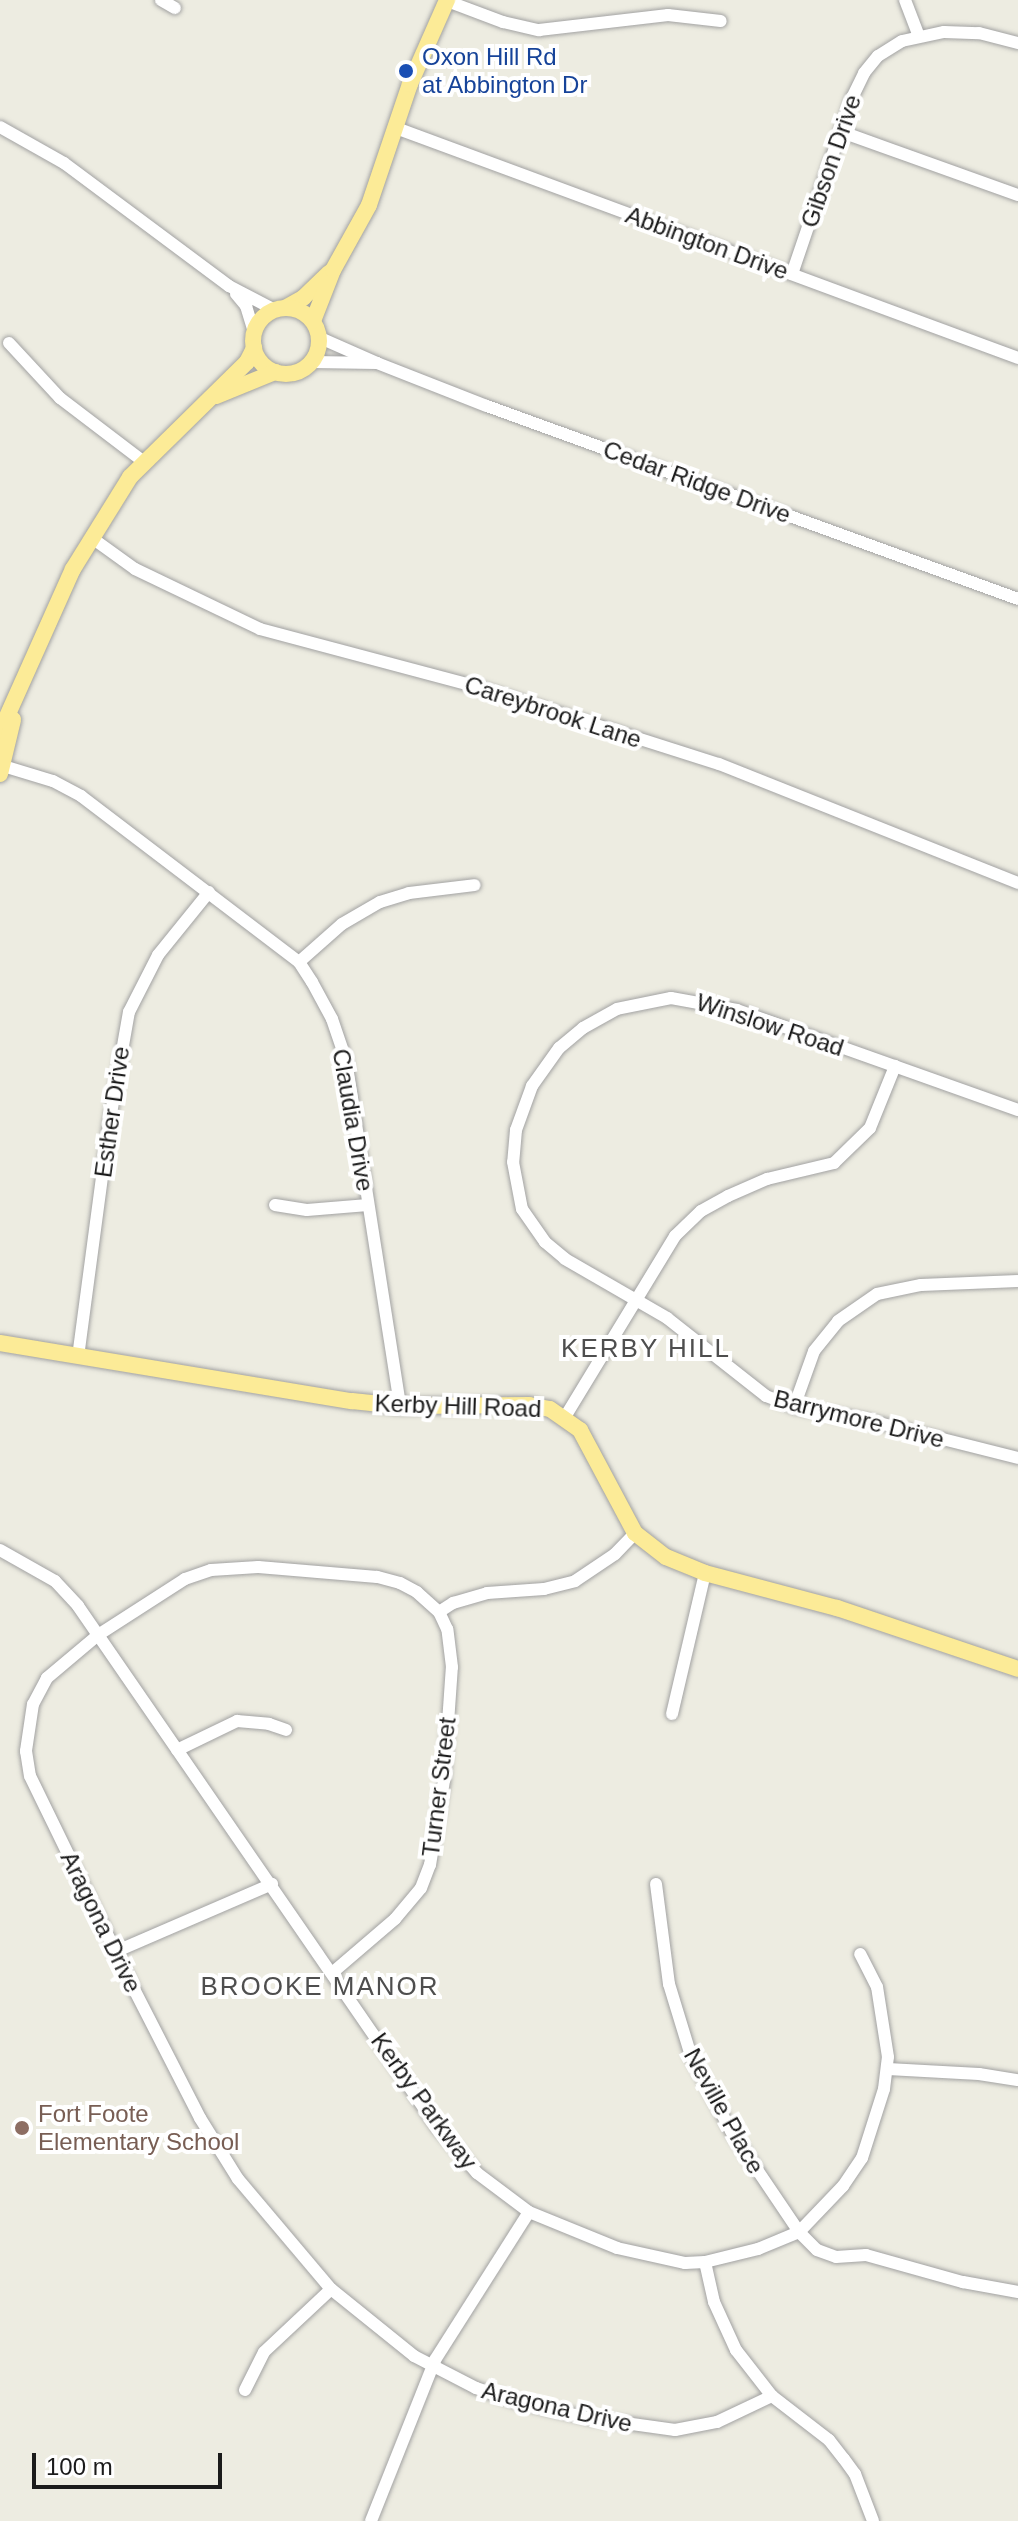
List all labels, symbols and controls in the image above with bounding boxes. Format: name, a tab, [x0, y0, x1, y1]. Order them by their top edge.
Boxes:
place label: Oxon Hill Rd at Abbington Dr	[422, 43, 589, 99]
marker: Oxon Hill Rd at Abbington Dr	[397, 62, 415, 80]
street label: Gibson Drive	[795, 91, 867, 231]
street label: Abbington Drive	[622, 200, 792, 286]
street label: Cedar Ridge Drive	[599, 435, 795, 529]
street label: Careybrook Lane	[461, 670, 645, 754]
street label: Winslow Road	[693, 988, 847, 1062]
street label: Esther Drive	[89, 1045, 135, 1179]
street label: Claudia Drive	[326, 1047, 380, 1193]
district label: KERBY HILL	[561, 1333, 731, 1365]
street label: Barrymore Drive	[771, 1384, 947, 1454]
street label: Kerby Hill Road	[374, 1389, 542, 1423]
street label: Turner Street	[416, 1716, 462, 1858]
street label: Aragona Drive	[54, 1847, 148, 1997]
district label: BROOKE MANOR	[200, 1971, 440, 2003]
street label: Kerby Parkway	[365, 2027, 483, 2175]
street label: Neville Place	[678, 2043, 770, 2179]
place label: Fort Foote Elementary School	[38, 2100, 239, 2156]
marker: Fort Foote Elementary School	[13, 2119, 31, 2137]
street label: Aragona Drive	[479, 2376, 635, 2438]
scale bar	[36, 2437, 226, 2487]
text: 100 m	[46, 2453, 113, 2480]

